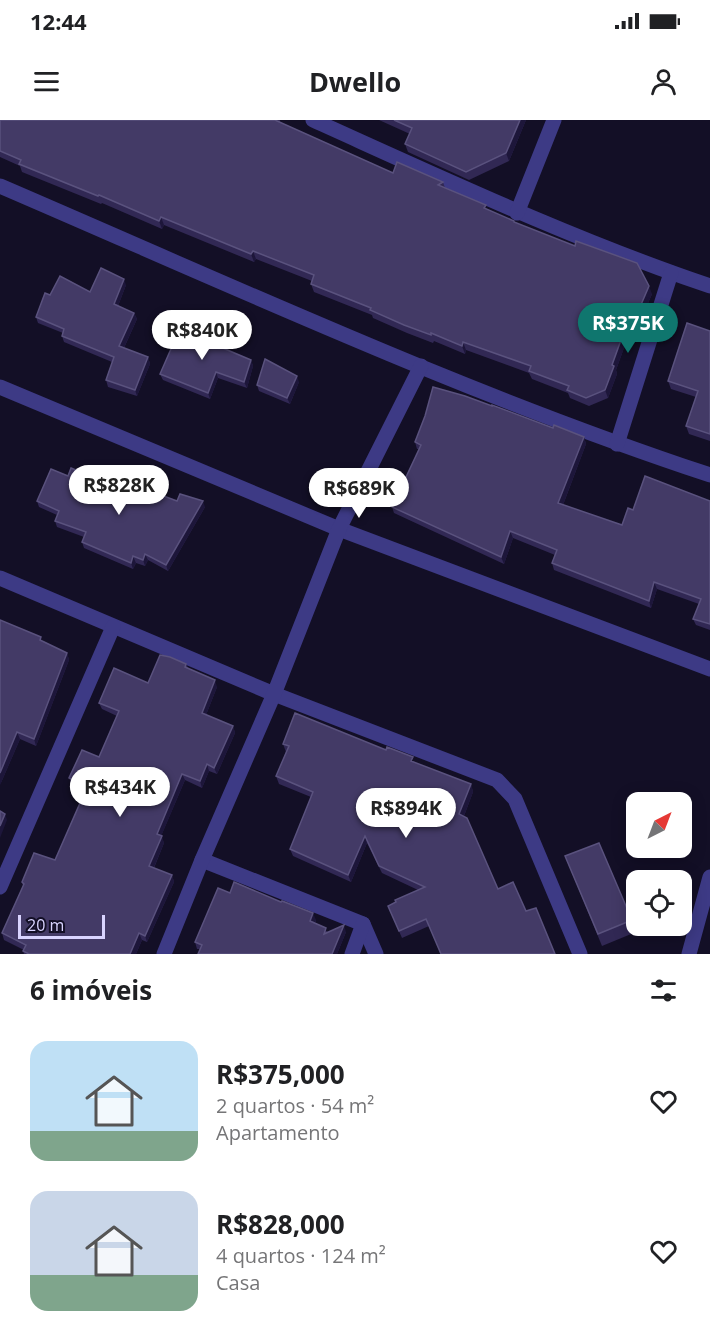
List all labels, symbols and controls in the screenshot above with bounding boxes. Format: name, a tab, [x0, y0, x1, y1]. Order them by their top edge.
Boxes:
text: 12:44	[30, 6, 87, 36]
text: Dwello	[309, 63, 401, 100]
icon: menu	[30, 65, 63, 98]
icon: person	[647, 65, 680, 98]
pin: R$375K	[579, 303, 677, 354]
text: R$375K	[592, 309, 664, 336]
pin: R$840K	[153, 310, 251, 361]
text: R$840K	[166, 316, 238, 343]
pin: R$828K	[70, 465, 168, 516]
pin: R$689K	[310, 468, 408, 519]
text: R$828K	[83, 471, 155, 498]
text: R$689K	[323, 474, 395, 501]
pin: R$434K	[71, 767, 169, 818]
text: R$434K	[84, 773, 156, 800]
pin: R$894K	[357, 788, 455, 839]
north arrow	[626, 792, 692, 858]
map controls	[626, 792, 692, 936]
text: R$894K	[370, 794, 442, 821]
button: locate	[626, 870, 692, 936]
scale bar	[18, 912, 105, 940]
text: 20 m	[27, 914, 64, 936]
text: 6 imóveis	[30, 972, 152, 1008]
icon: filters	[647, 974, 680, 1007]
text: R$375,000	[216, 1056, 345, 1092]
icon: home	[78, 1065, 150, 1137]
icon: heart	[647, 1085, 680, 1118]
text: 2 quartos · 54 m²	[216, 1092, 374, 1119]
text: Apartamento	[216, 1119, 340, 1146]
text: R$828,000	[216, 1206, 345, 1242]
icon: home	[78, 1215, 150, 1287]
icon: heart	[647, 1235, 680, 1268]
text: 4 quartos · 124 m²	[216, 1242, 386, 1269]
text: Casa	[216, 1269, 260, 1296]

